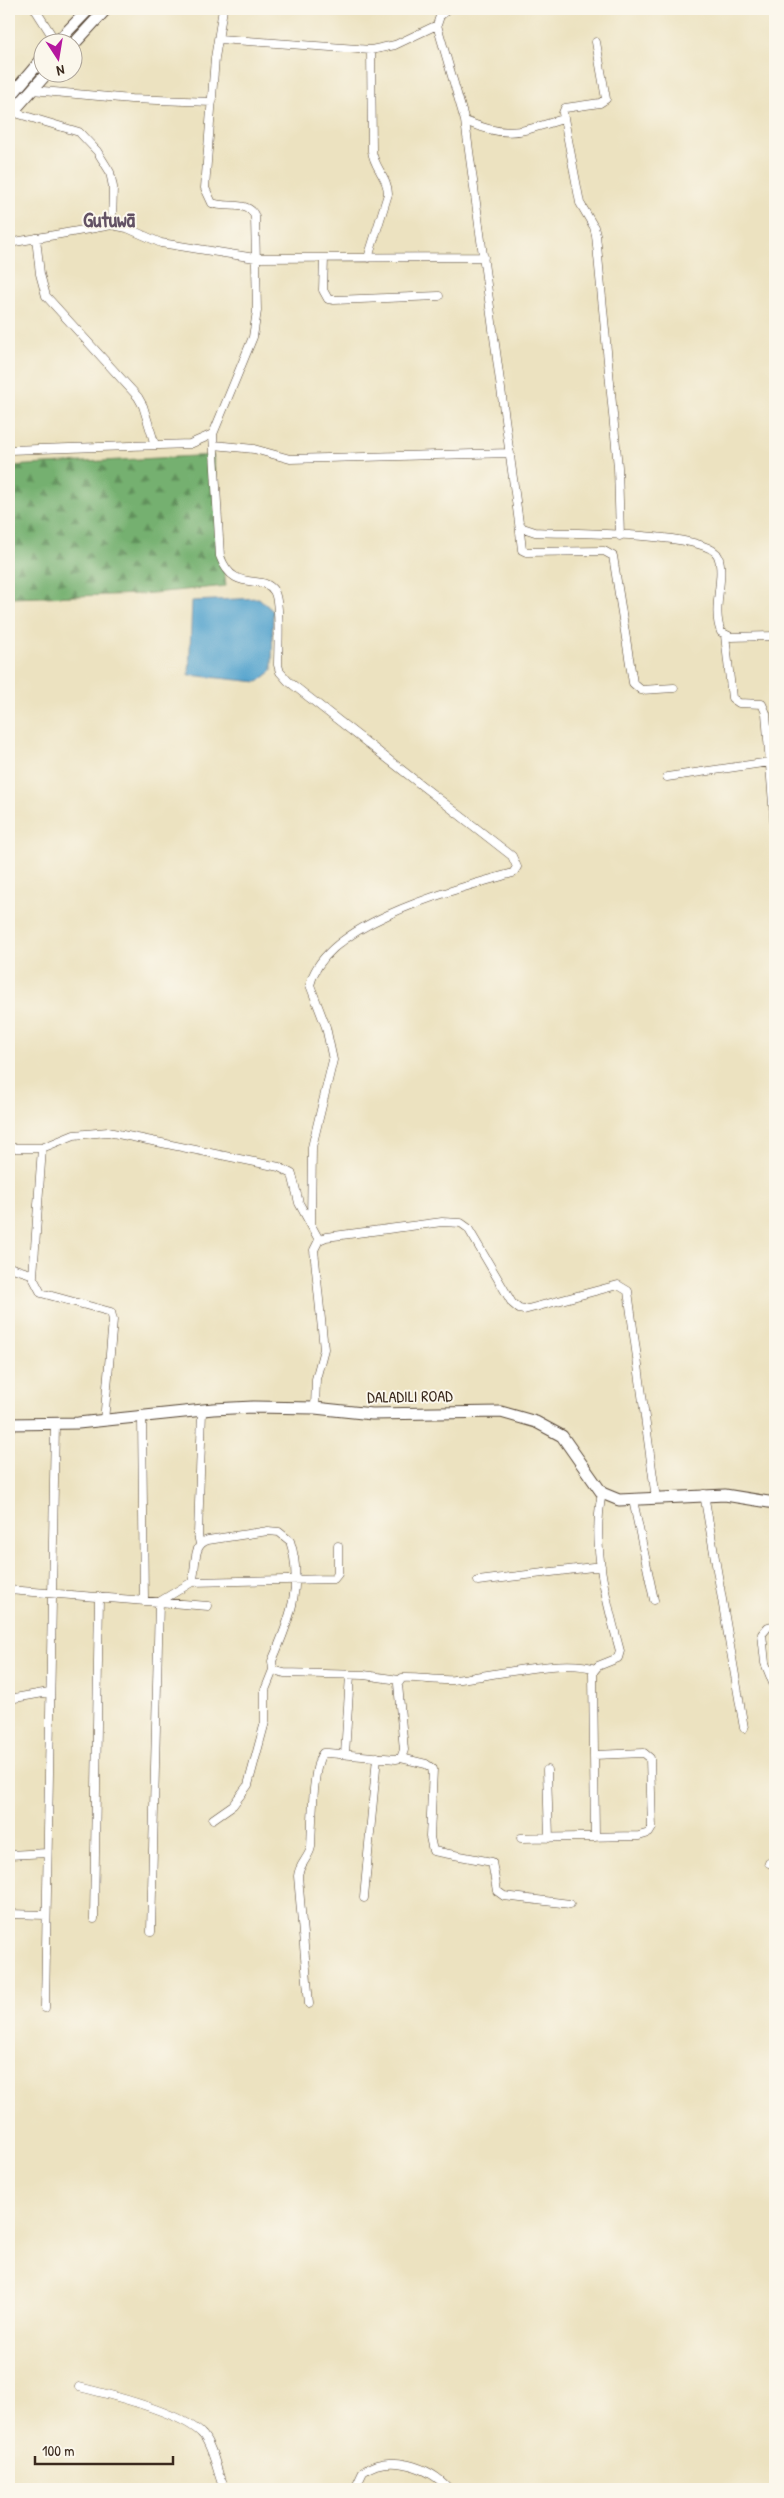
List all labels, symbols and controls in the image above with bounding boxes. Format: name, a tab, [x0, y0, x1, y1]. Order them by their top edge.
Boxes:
north arrow	[32, 32, 82, 82]
text: N	[55, 61, 66, 81]
district label: Gutuwā	[83, 205, 136, 234]
street label: DALADILI ROAD	[367, 1384, 453, 1408]
scale bar	[35, 2433, 172, 2465]
text: 100 m	[42, 2440, 75, 2461]

